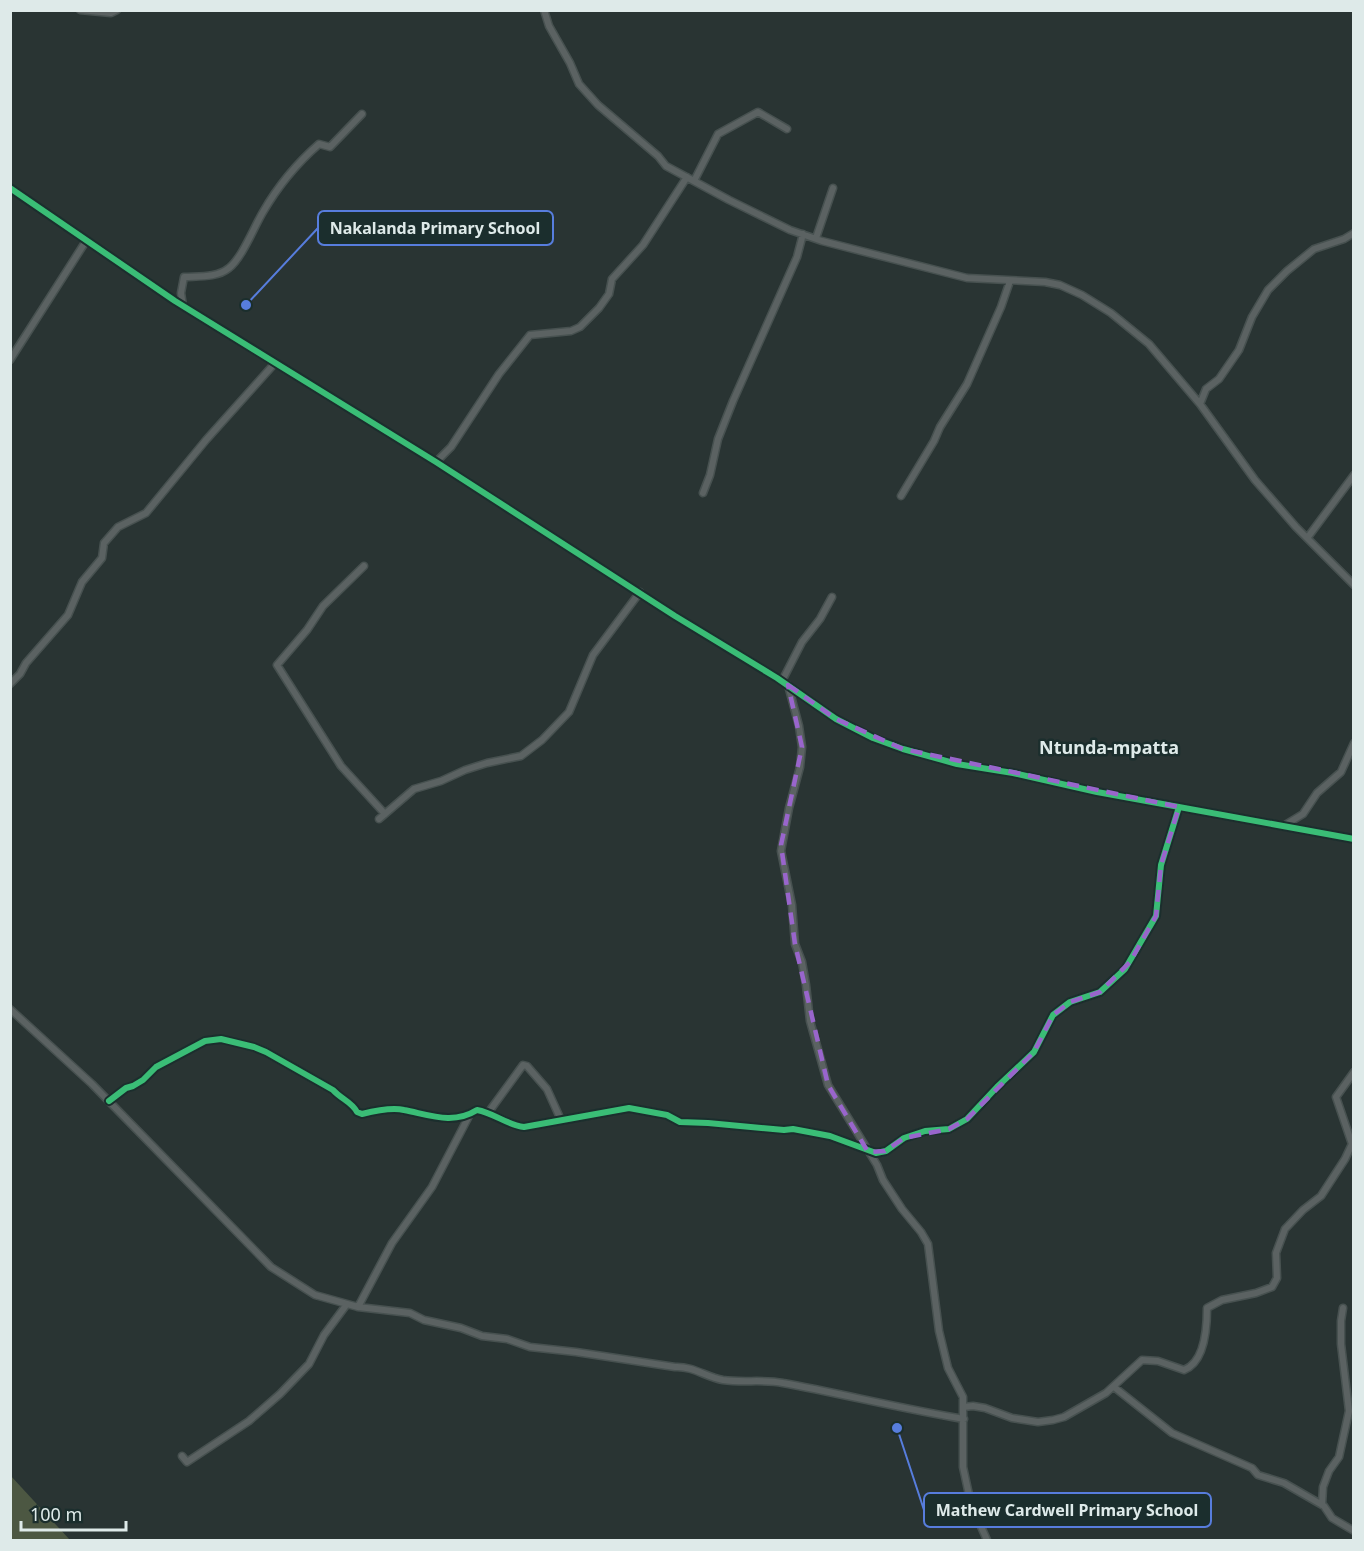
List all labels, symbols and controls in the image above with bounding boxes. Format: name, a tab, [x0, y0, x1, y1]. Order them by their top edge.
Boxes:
callout: Nakalanda Primary School	[318, 211, 553, 245]
text: Nakalanda Primary School	[330, 217, 540, 239]
district label: Ntunda-mpatta	[1039, 735, 1179, 759]
callout: Mathew Cardwell Primary School	[924, 1493, 1211, 1527]
scale bar	[21, 1494, 126, 1532]
text: Mathew Cardwell Primary School	[936, 1499, 1198, 1521]
text: 100 m	[30, 1502, 82, 1526]

